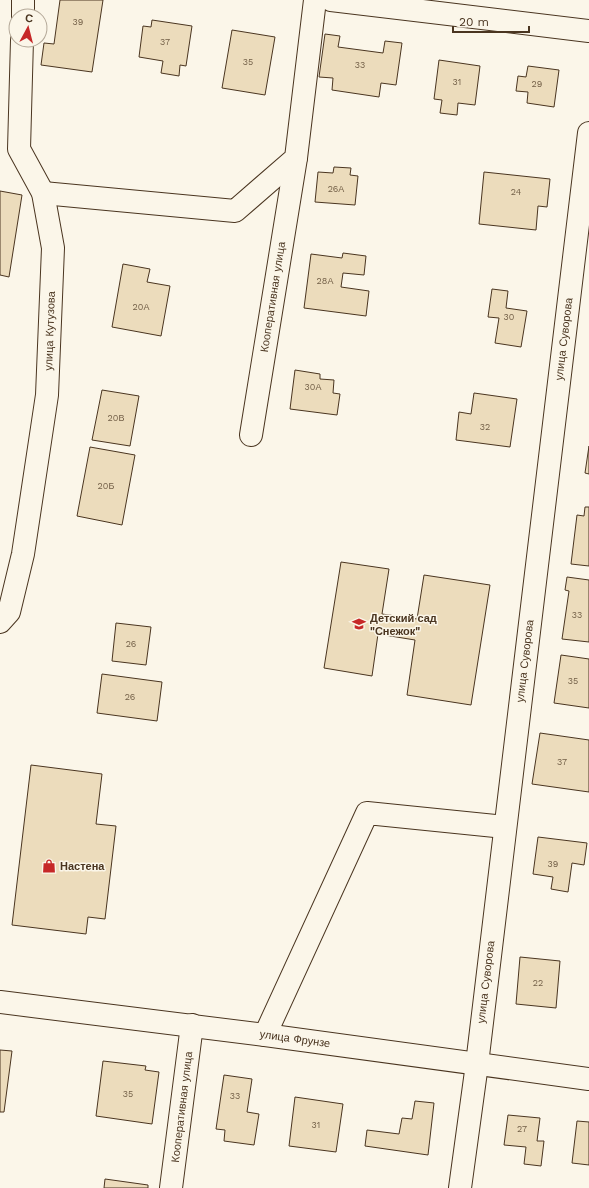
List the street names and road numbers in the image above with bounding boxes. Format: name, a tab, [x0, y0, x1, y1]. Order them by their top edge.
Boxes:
street label: Кооперативная улица	[258, 240, 288, 353]
street label: улица Кутузова	[42, 290, 58, 371]
street label: улица Суворова	[552, 296, 576, 381]
street label: улица Суворова	[513, 618, 537, 703]
street label: улица Суворова	[474, 939, 498, 1024]
street label: улица Фрунзе	[259, 1028, 331, 1050]
street label: Кооперативная улица	[169, 1050, 195, 1163]

